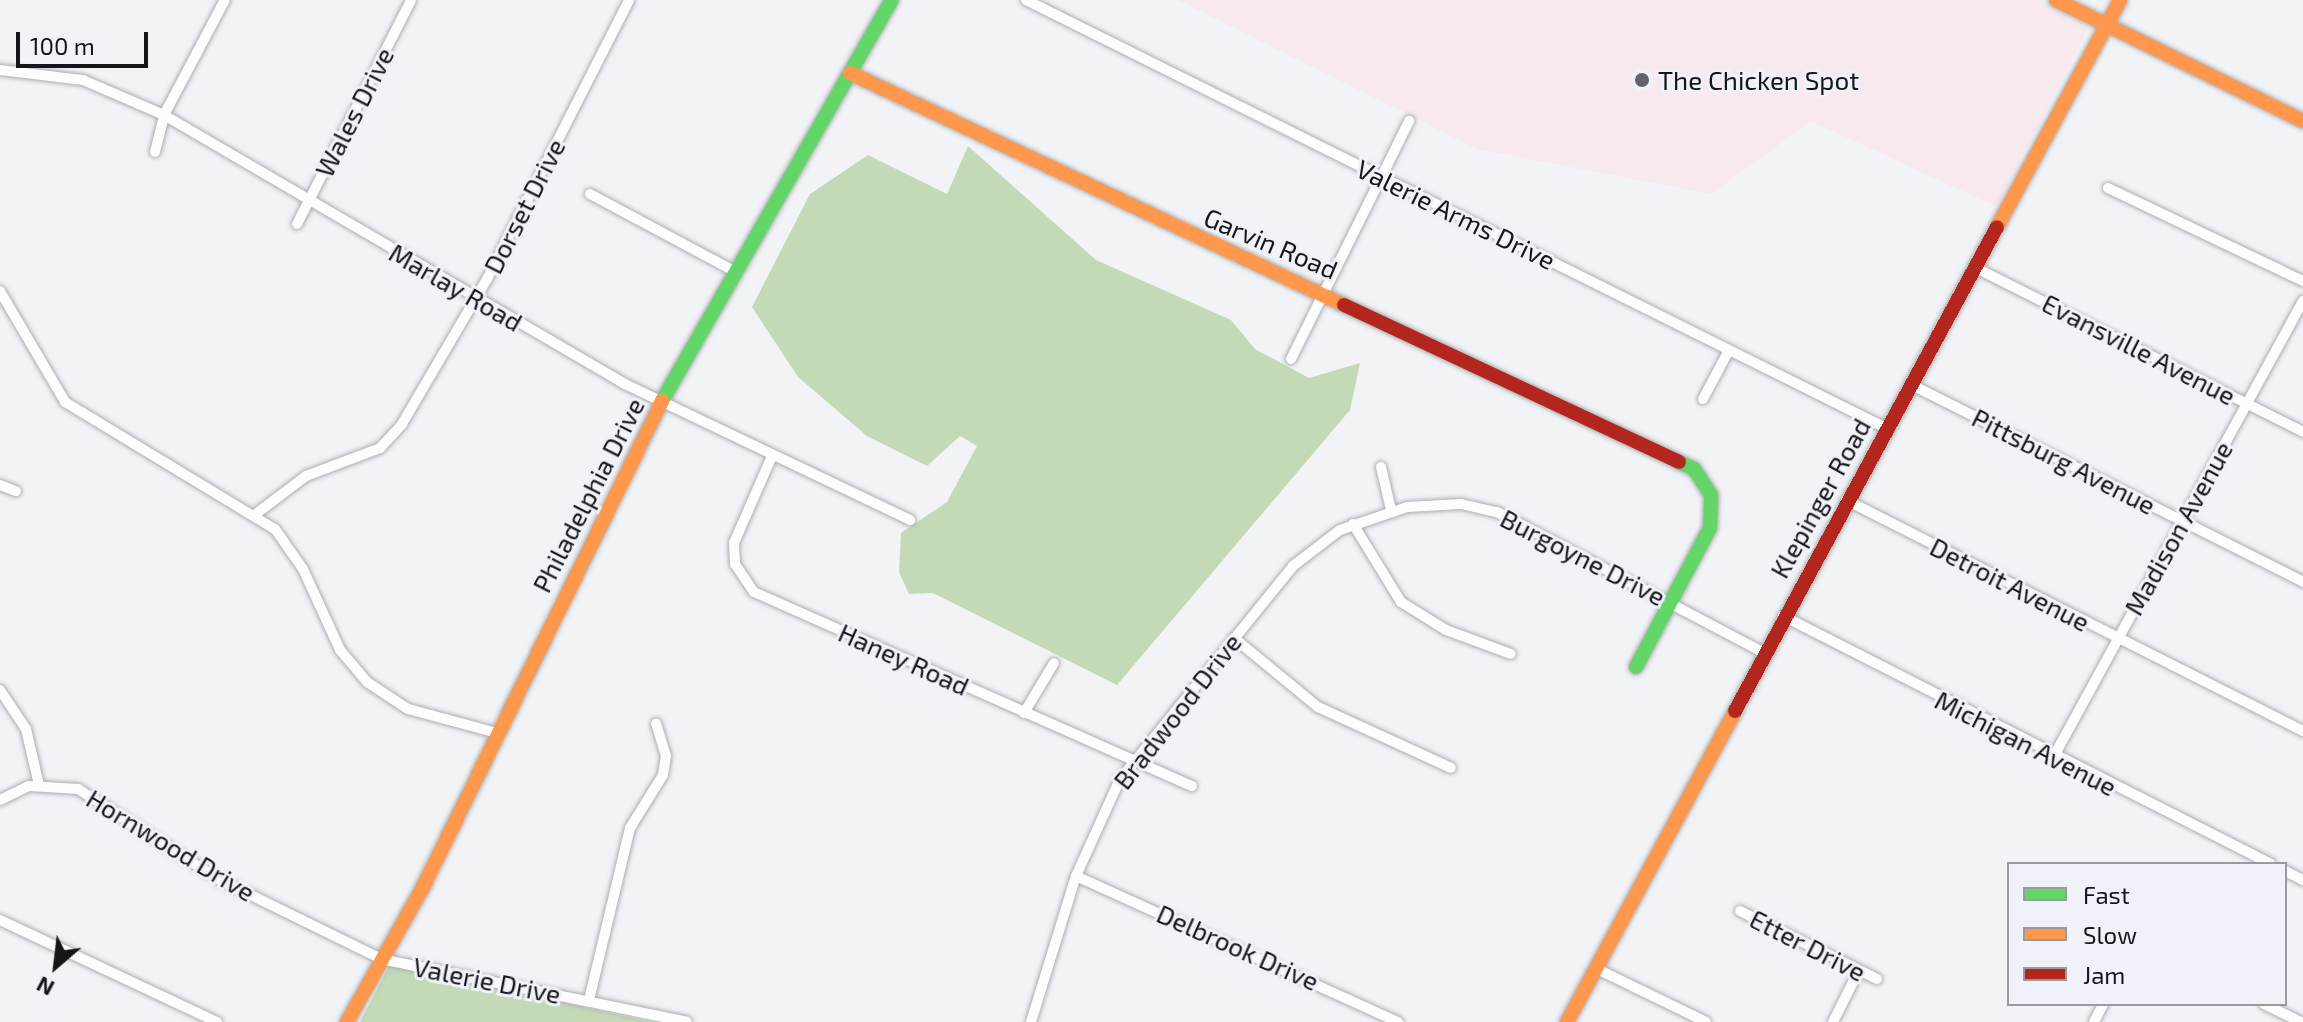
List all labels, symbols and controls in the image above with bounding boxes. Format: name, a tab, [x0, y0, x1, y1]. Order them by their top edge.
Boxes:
scale bar	[20, 16, 152, 66]
text: 100 m	[30, 31, 95, 60]
street label: Wales Drive	[308, 42, 400, 182]
place label: The Chicken Spot	[1658, 64, 1859, 96]
marker: The Chicken Spot	[1633, 71, 1651, 89]
street label: Dorset Drive	[477, 133, 571, 279]
street label: Valerie Arms Drive	[1351, 152, 1561, 276]
street label: Garvin Road	[1200, 201, 1342, 285]
street label: Marlay Road	[384, 236, 528, 338]
street label: Evansville Avenue	[2037, 287, 2241, 411]
street label: Philadelphia Drive	[526, 393, 650, 597]
street label: Pittsburg Avenue	[1967, 401, 2161, 521]
street label: Klepinger Road	[1763, 413, 1877, 583]
street label: Madison Avenue	[2117, 435, 2239, 621]
street label: Burgoyne Drive	[1495, 502, 1671, 612]
street label: Detroit Avenue	[1925, 530, 2095, 638]
street label: Haney Road	[834, 616, 974, 702]
street label: Bradwood Drive	[1107, 627, 1247, 795]
street label: Michigan Avenue	[1930, 684, 2122, 802]
street label: Hornwood Drive	[81, 782, 261, 908]
legend	[2007, 862, 2287, 1006]
text: Fast	[2083, 880, 2130, 909]
street label: Delbrook Drive	[1152, 897, 1324, 997]
street label: Etter Drive	[1745, 902, 1871, 988]
text: Slow	[2083, 920, 2137, 949]
north arrow	[16, 926, 96, 1006]
street label: Valerie Drive	[411, 950, 563, 1010]
text: Jam	[2083, 960, 2125, 989]
text: N	[32, 972, 58, 1002]

